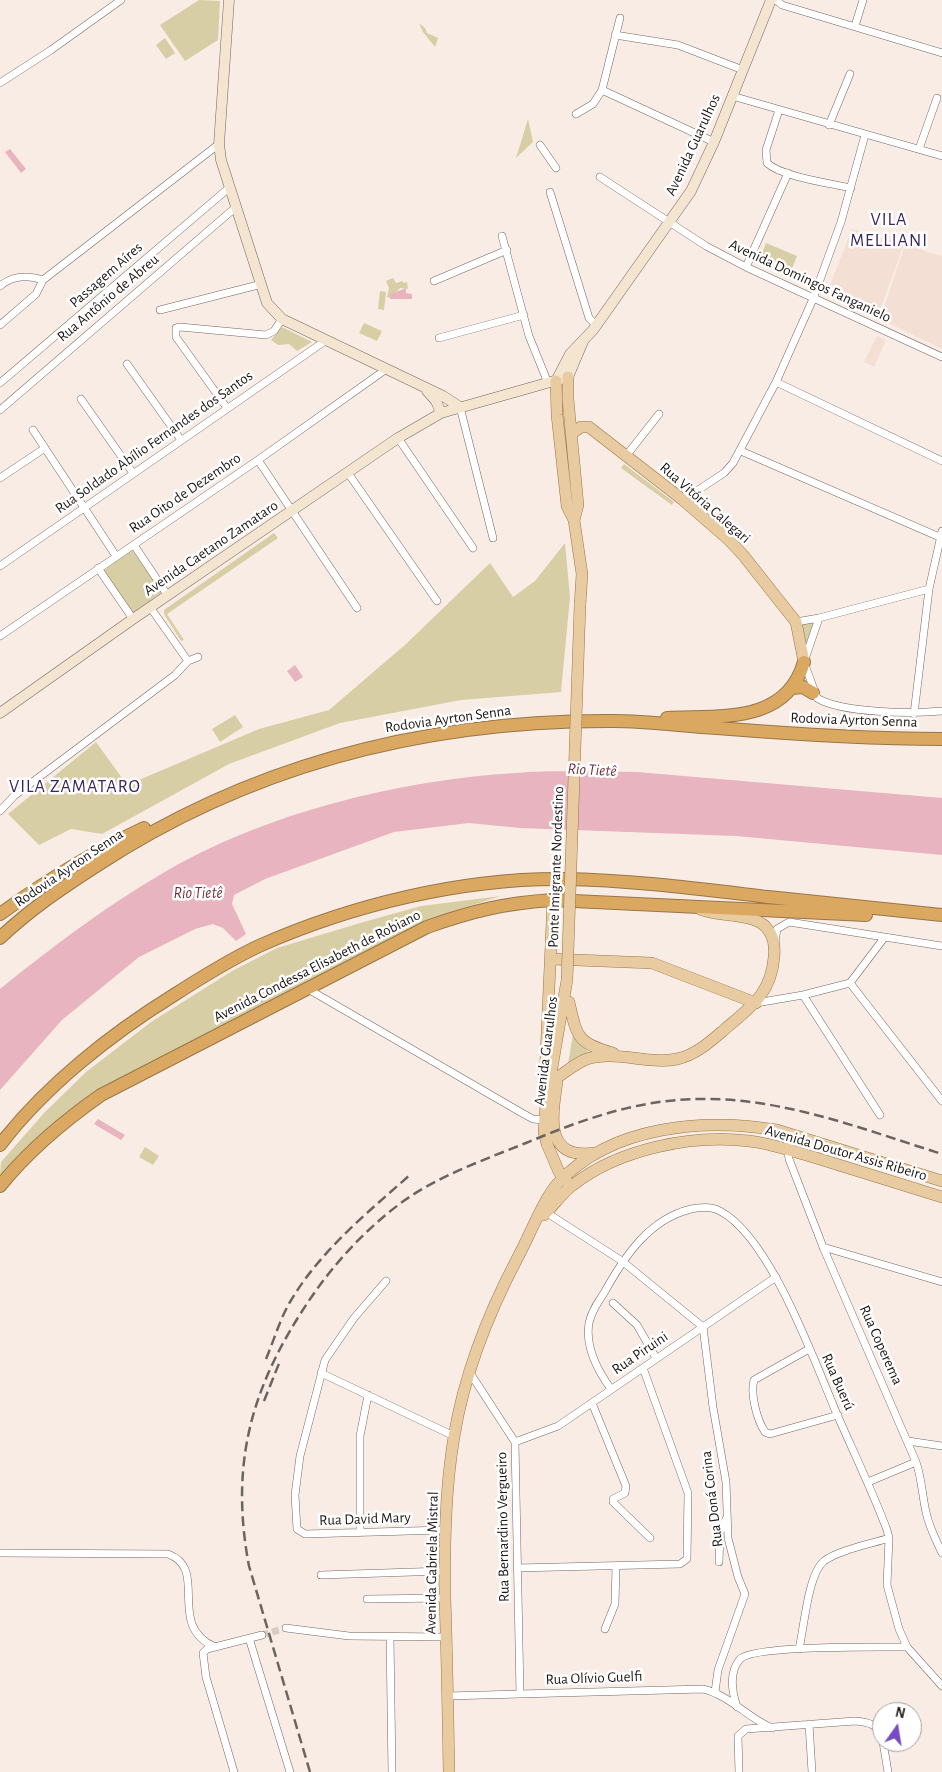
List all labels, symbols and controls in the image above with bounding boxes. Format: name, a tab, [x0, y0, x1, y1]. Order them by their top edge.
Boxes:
street label: Avenida Guarulhos	[662, 91, 724, 199]
district label: VILA MELLIANI	[849, 209, 929, 252]
street label: Avenida Domingos Fanganielo	[726, 235, 894, 327]
street label: Passagem Aíres	[66, 238, 146, 312]
street label: Rua Antônio de Abreu	[54, 250, 162, 346]
street label: Rua Soldado Abílio Fernandes dos Santos	[52, 367, 256, 517]
street label: Rua Oito de Dezembro	[126, 449, 244, 537]
street label: Rua Vitória Calegari	[656, 459, 754, 547]
street label: Avenida Caetano Zamataro	[140, 496, 282, 600]
street label: Rodovia Ayrton Senna	[384, 701, 512, 737]
street label: Rodovia Ayrton Senna	[790, 709, 918, 731]
water label: Rio Tietê	[567, 759, 617, 781]
district label: VILA ZAMATARO	[7, 776, 143, 798]
street label: Ponte Imigrante Nordestino	[544, 786, 568, 948]
street label: Rodovia Ayrton Senna	[11, 825, 127, 911]
water label: Rio Tietê	[173, 883, 223, 903]
street label: Avenida Condessa Elisabeth de Robiano	[211, 906, 423, 1026]
street label: Avenida Guarulhos	[530, 995, 562, 1107]
street label: Avenida Doutor Assis Ribeiro	[763, 1121, 929, 1185]
street label: Rua Coperema	[855, 1302, 907, 1388]
street label: Rua Piruini	[608, 1328, 672, 1378]
street label: Rua Buerú	[818, 1351, 858, 1413]
street label: Rua Doná Corina	[697, 1450, 727, 1548]
street label: Rua Bernardino Vergueiro	[493, 1452, 513, 1602]
street label: Avenida Gabriela Mistral	[422, 1491, 442, 1635]
street label: Rua David Mary	[319, 1508, 411, 1530]
street label: Rua Olívio Guelfi	[545, 1667, 643, 1689]
north arrow	[872, 1702, 922, 1752]
text: N	[894, 1705, 906, 1721]

